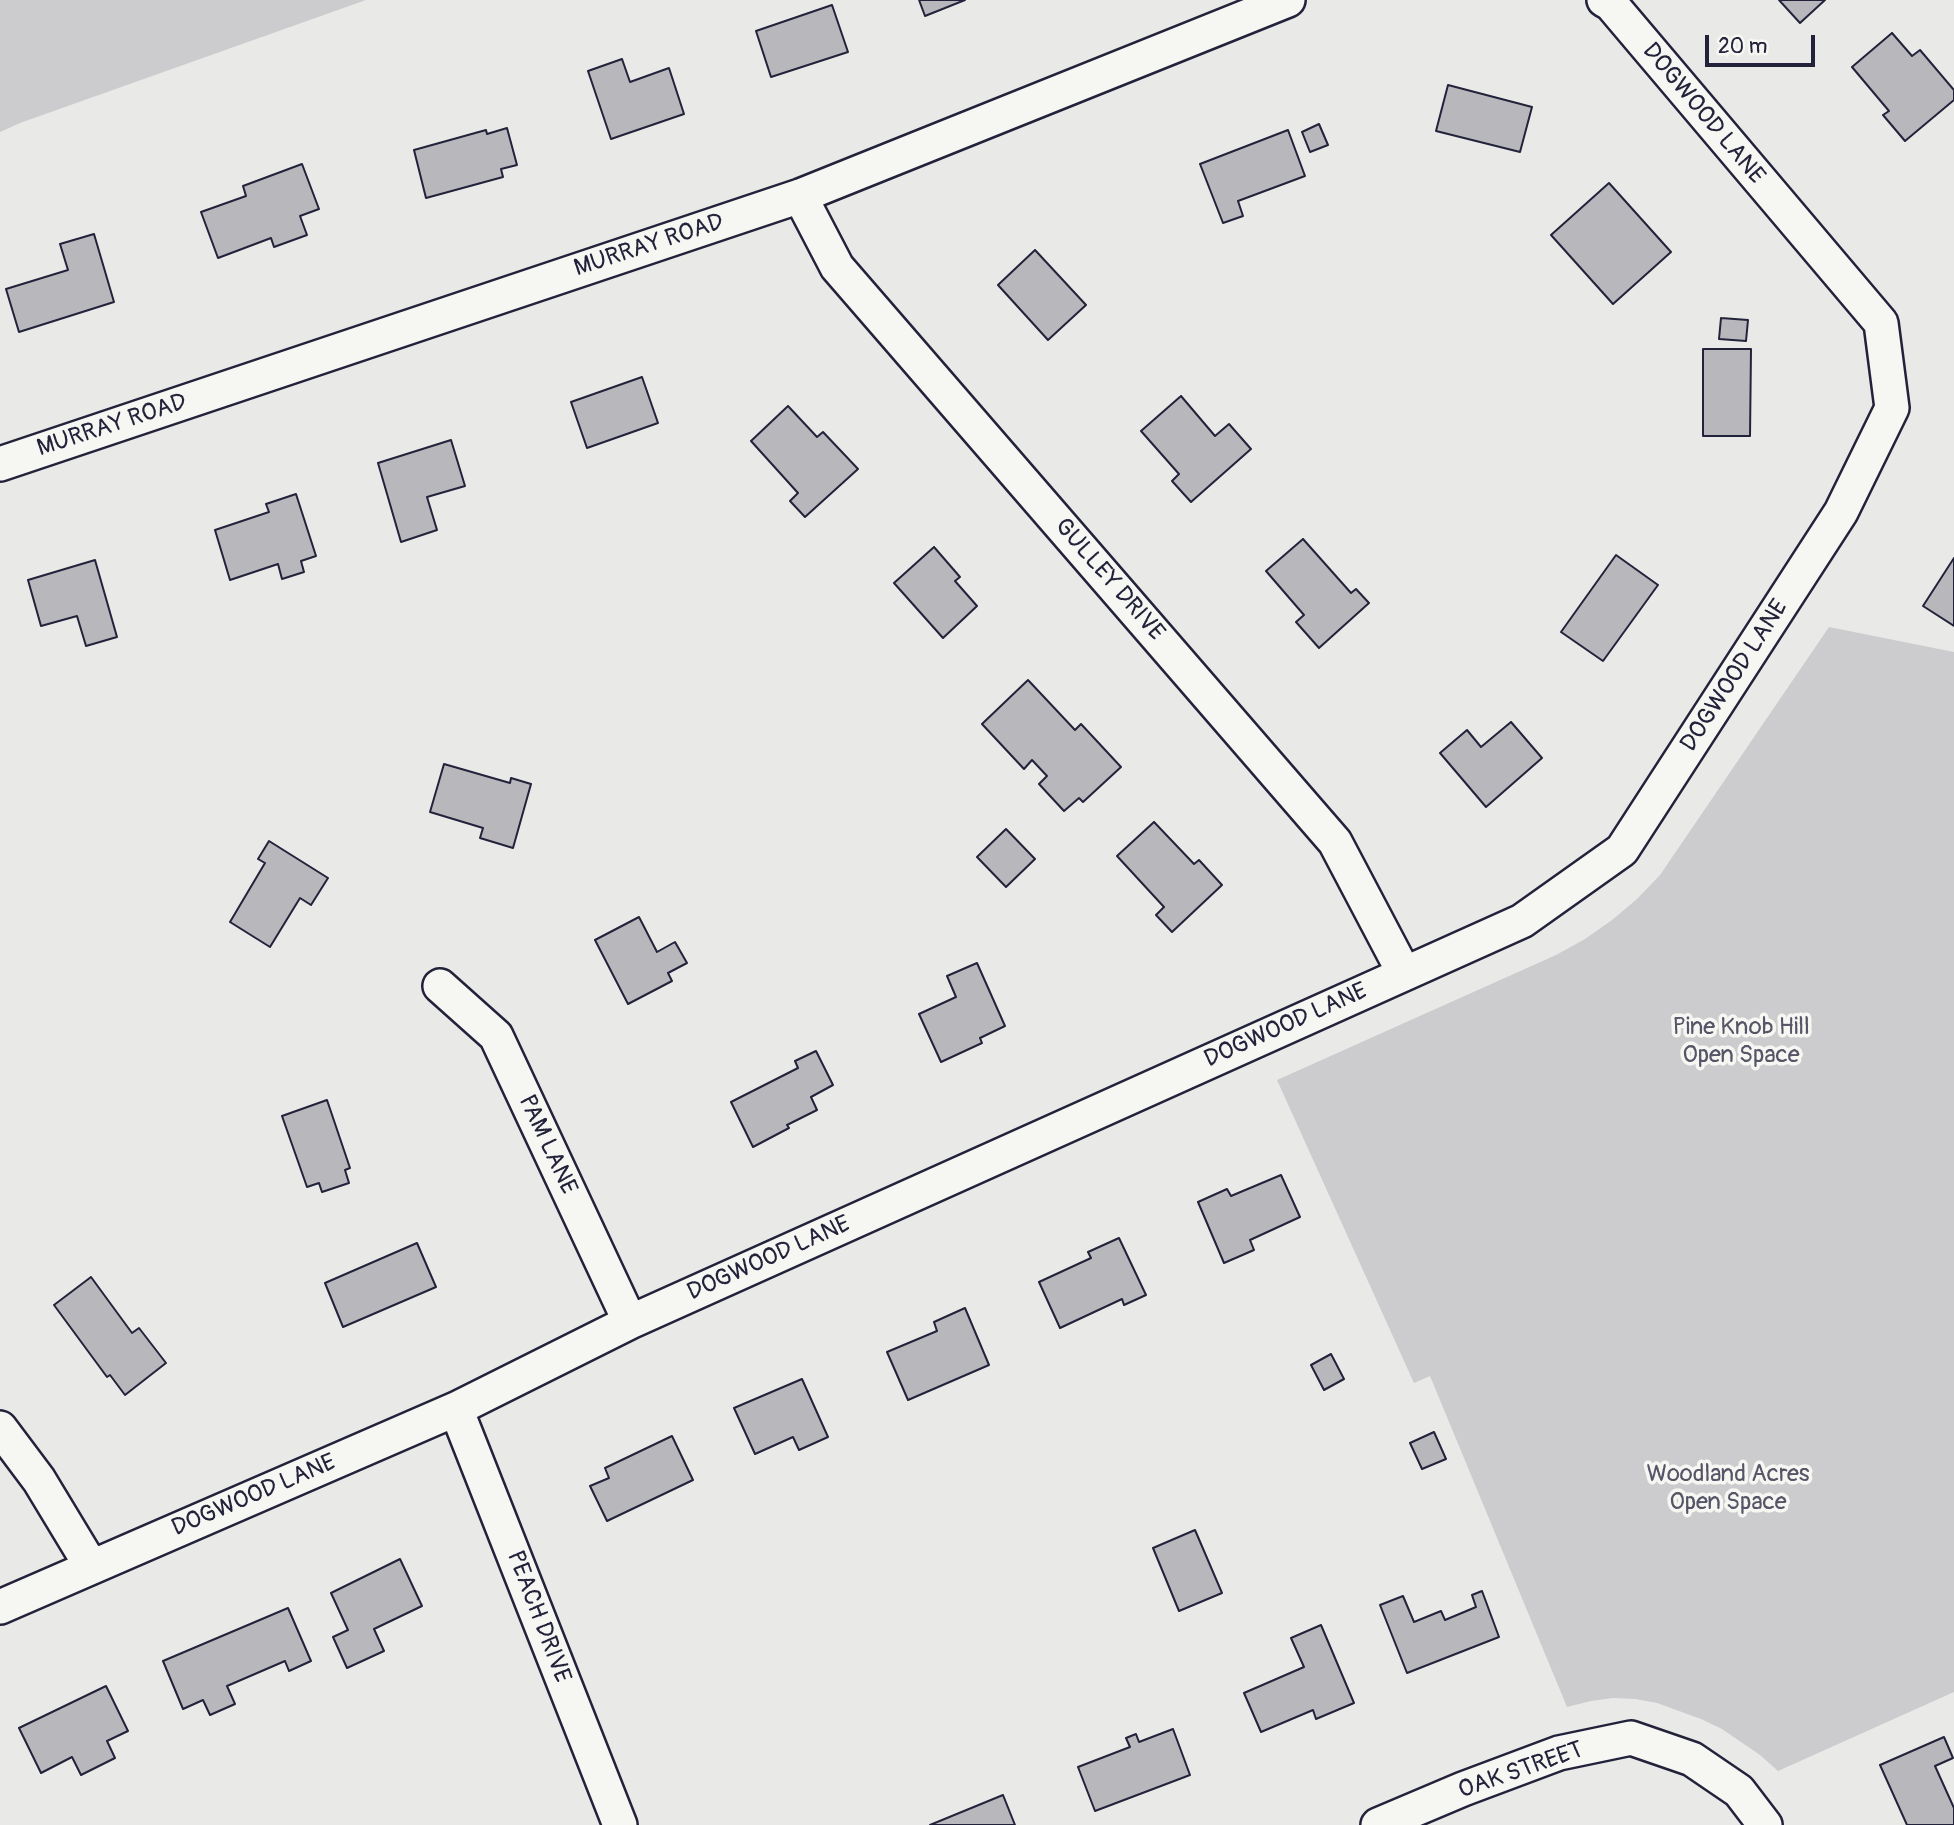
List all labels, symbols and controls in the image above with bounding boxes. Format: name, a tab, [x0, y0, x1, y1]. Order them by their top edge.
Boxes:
scale bar	[1709, 21, 1819, 65]
text: 20 m	[1718, 33, 1767, 60]
street label: DOGWOOD LANE	[1636, 38, 1770, 190]
street label: MURRAY ROAD	[571, 208, 727, 284]
street label: MURRAY ROAD	[34, 388, 190, 464]
street label: GULLEY DRIVE	[1048, 513, 1170, 647]
street label: DOGWOOD LANE	[1675, 595, 1795, 757]
street label: DOGWOOD LANE	[1200, 977, 1372, 1075]
park label: Pine Knob Hill Open Space	[1672, 1014, 1810, 1070]
street label: PAM LANE	[511, 1091, 583, 1199]
street label: DOGWOOD LANE	[683, 1210, 855, 1308]
street label: DOGWOOD LANE	[168, 1449, 340, 1543]
park label: Woodland Acres Open Space	[1646, 1461, 1810, 1517]
street label: PEACH DRIVE	[500, 1547, 576, 1687]
street label: OAK STREET	[1455, 1736, 1587, 1806]

